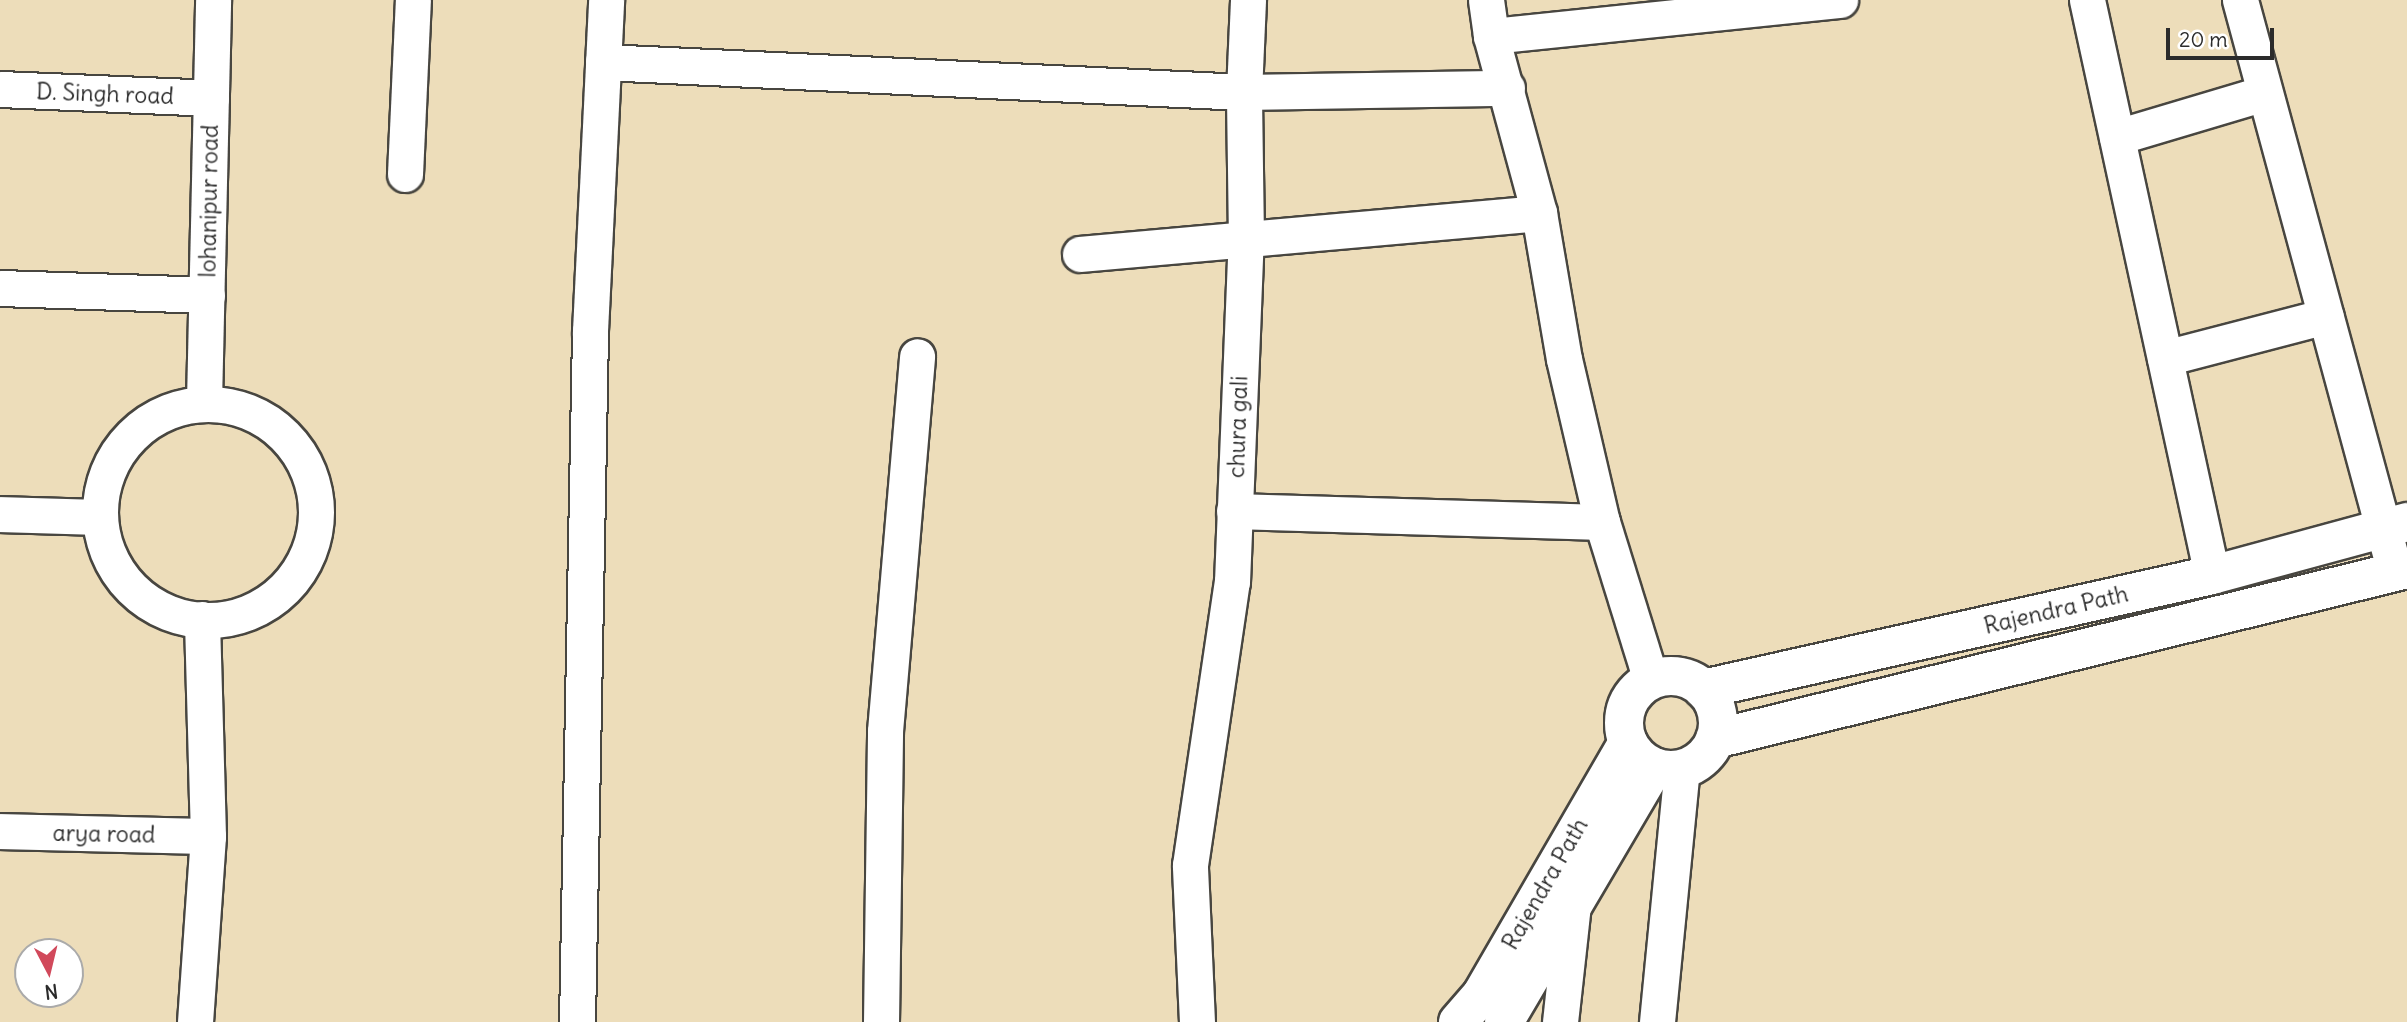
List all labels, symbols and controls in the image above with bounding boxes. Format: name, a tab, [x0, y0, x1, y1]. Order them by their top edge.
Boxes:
scale bar	[2169, 14, 2278, 58]
text: 20 m	[2179, 26, 2228, 53]
street label: D. Singh road	[36, 78, 174, 110]
street label: lohanipur road	[194, 124, 224, 278]
street label: chura gali	[1222, 375, 1254, 479]
street label: Rajendra Path	[1981, 580, 2131, 640]
street label: Rajendra Path	[1496, 813, 1594, 955]
street label: arya road	[52, 819, 156, 849]
north arrow	[14, 938, 84, 1008]
text: N	[43, 979, 59, 1005]

